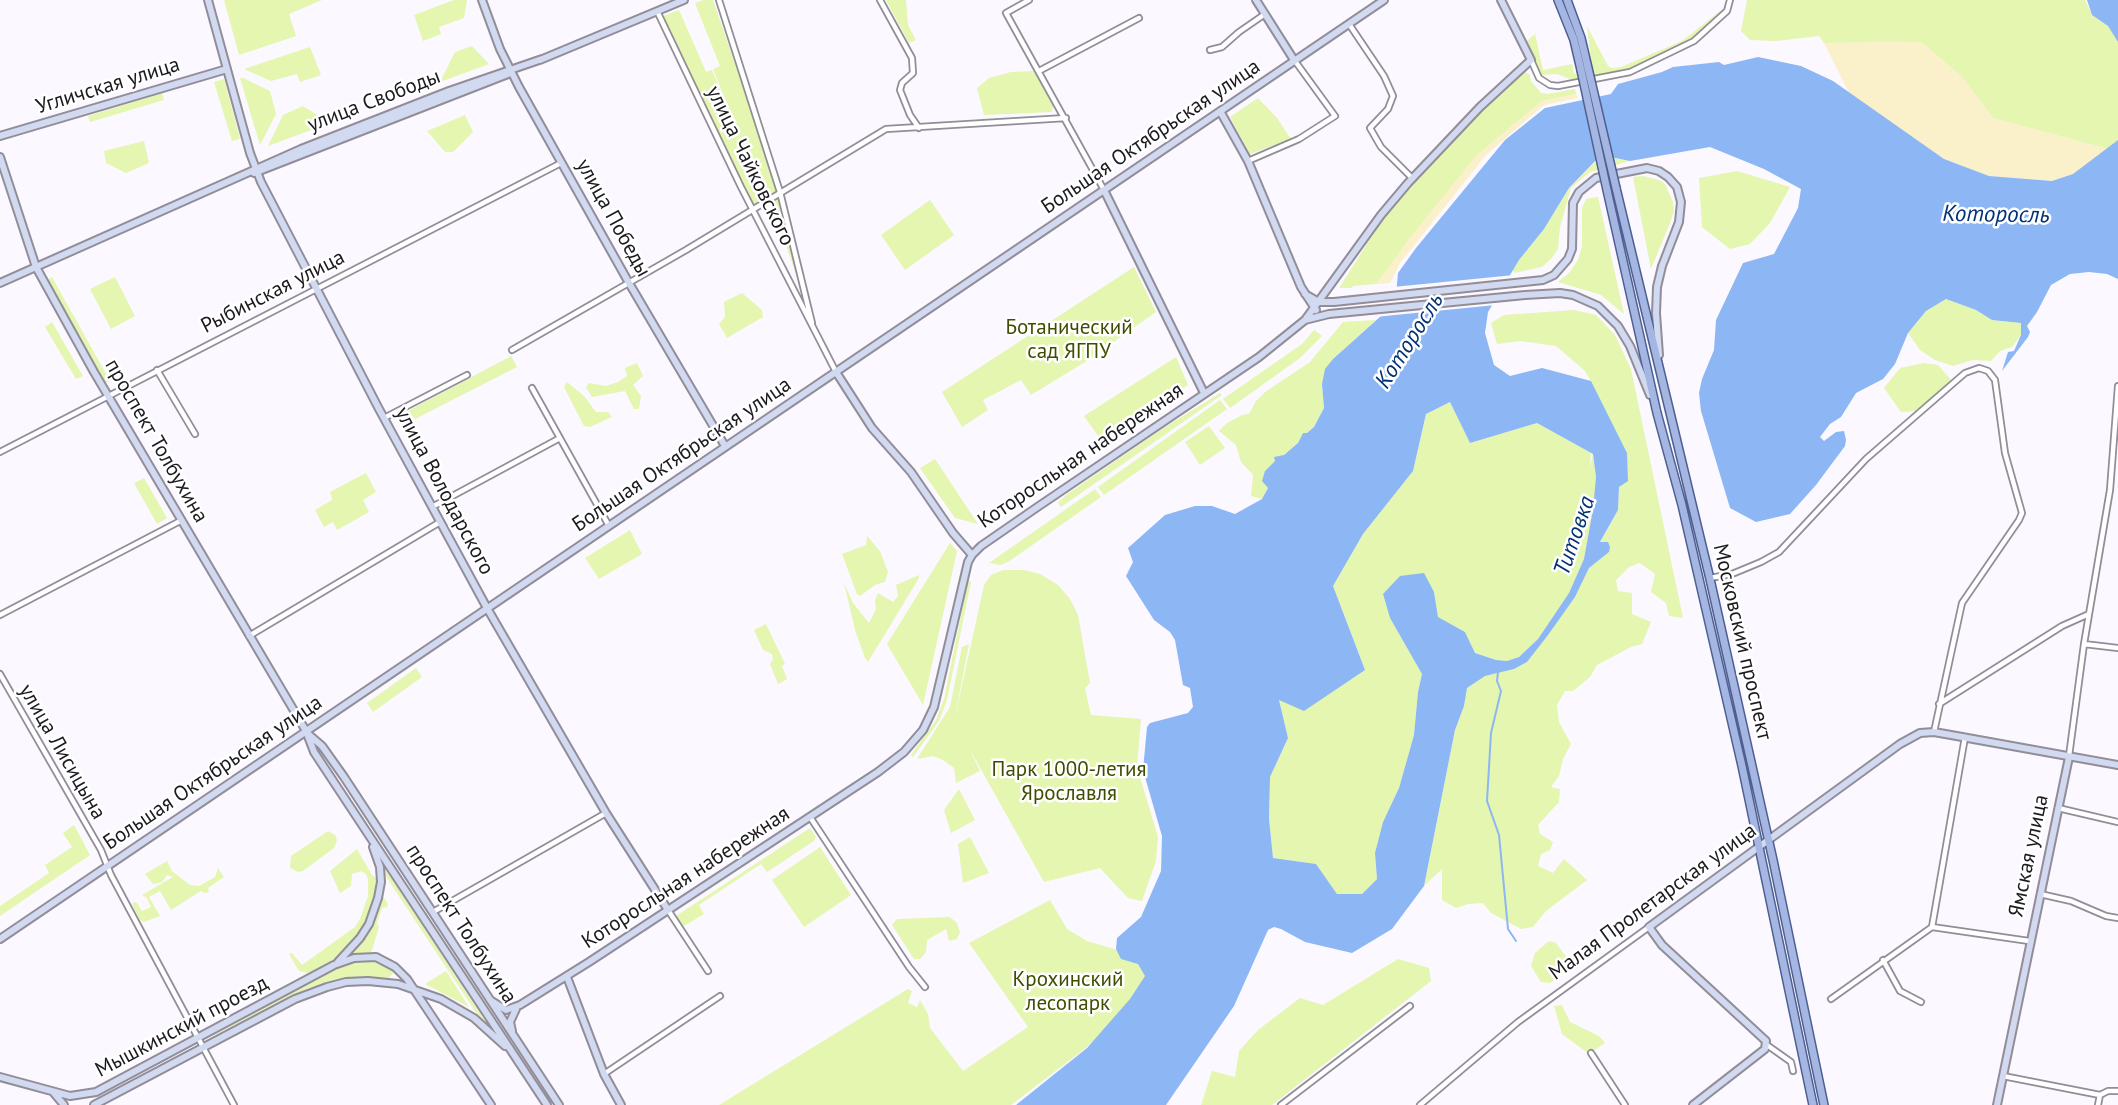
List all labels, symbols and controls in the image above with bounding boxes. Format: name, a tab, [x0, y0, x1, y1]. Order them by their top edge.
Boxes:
street label: Угличская улица	[33, 52, 183, 120]
street label: Большая Октябрьская улица	[1037, 54, 1265, 220]
street label: улица Свободы	[304, 64, 444, 138]
street label: улица Чайковского	[700, 82, 800, 250]
street label: улица Победы	[570, 155, 656, 281]
water label: Которосль	[1942, 200, 2050, 230]
street label: Рыбинская улица	[197, 245, 349, 339]
water label: Которосль	[1370, 288, 1450, 394]
park label: Ботанический сад ЯГПУ	[1005, 315, 1133, 365]
street label: проспект Толбухина	[99, 355, 213, 527]
street label: Большая Октябрьская улица	[568, 372, 796, 538]
street label: Которосльная набережная	[973, 378, 1189, 534]
street label: улица Володарского	[389, 403, 499, 579]
water label: Титовка	[1549, 493, 1601, 579]
street label: Московский проспект	[1707, 541, 1777, 743]
street label: улица Лисицына	[13, 680, 111, 824]
street label: Большая Октябрьская улица	[99, 690, 327, 856]
park label: Парк 1000-летия Ярославля	[992, 757, 1146, 807]
street label: Ямская улица	[2004, 793, 2054, 919]
street label: Которосльная набережная	[577, 801, 795, 955]
street label: Малая Пролетарская улица	[1544, 818, 1762, 986]
street label: проспект Толбухина	[400, 840, 522, 1008]
park label: Крохинский лесопарк	[1012, 967, 1124, 1017]
street label: Мышкинский проезд	[91, 971, 273, 1083]

